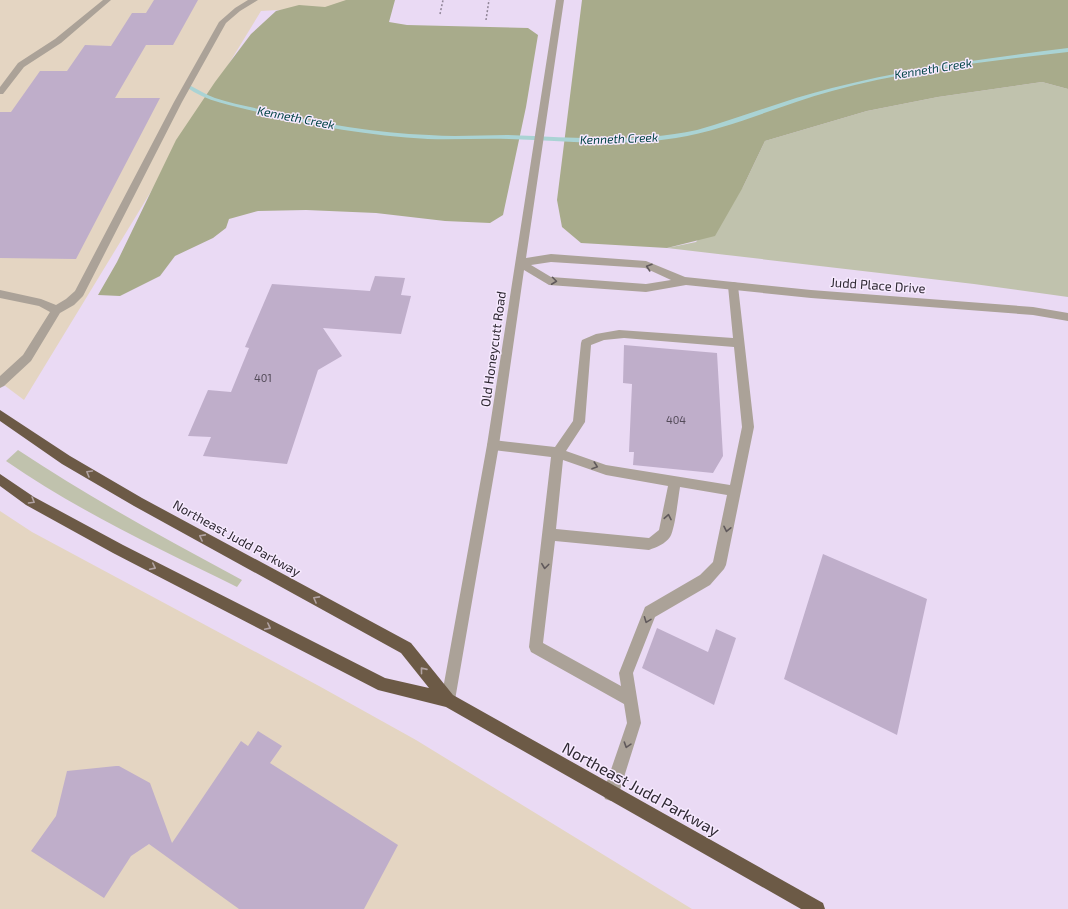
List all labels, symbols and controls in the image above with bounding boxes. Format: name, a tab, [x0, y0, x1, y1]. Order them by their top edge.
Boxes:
water label: Kenneth Creek	[893, 55, 973, 81]
water label: Kenneth Creek	[256, 103, 336, 131]
water label: Kenneth Creek	[580, 130, 658, 146]
one-way arrow	[646, 263, 653, 272]
street label: Judd Place Drive	[830, 274, 926, 296]
one-way arrow	[551, 276, 557, 285]
street label: Old Honeycutt Road	[477, 290, 509, 408]
house number: 401	[254, 371, 272, 384]
house number: 404	[666, 413, 686, 426]
one-way arrow	[592, 461, 599, 470]
one-way arrow	[86, 471, 93, 478]
street label: Northeast Judd Parkway	[170, 496, 304, 580]
one-way arrow	[28, 497, 35, 504]
one-way arrow	[664, 514, 672, 520]
one-way arrow	[723, 526, 731, 532]
one-way arrow	[199, 534, 206, 541]
one-way arrow	[149, 562, 156, 570]
one-way arrow	[541, 562, 550, 569]
one-way arrow	[313, 596, 320, 604]
one-way arrow	[643, 617, 651, 624]
one-way arrow	[264, 622, 272, 630]
one-way arrow	[421, 667, 428, 674]
street label: Northeast Judd Parkway	[559, 737, 724, 840]
one-way arrow	[623, 741, 632, 748]

